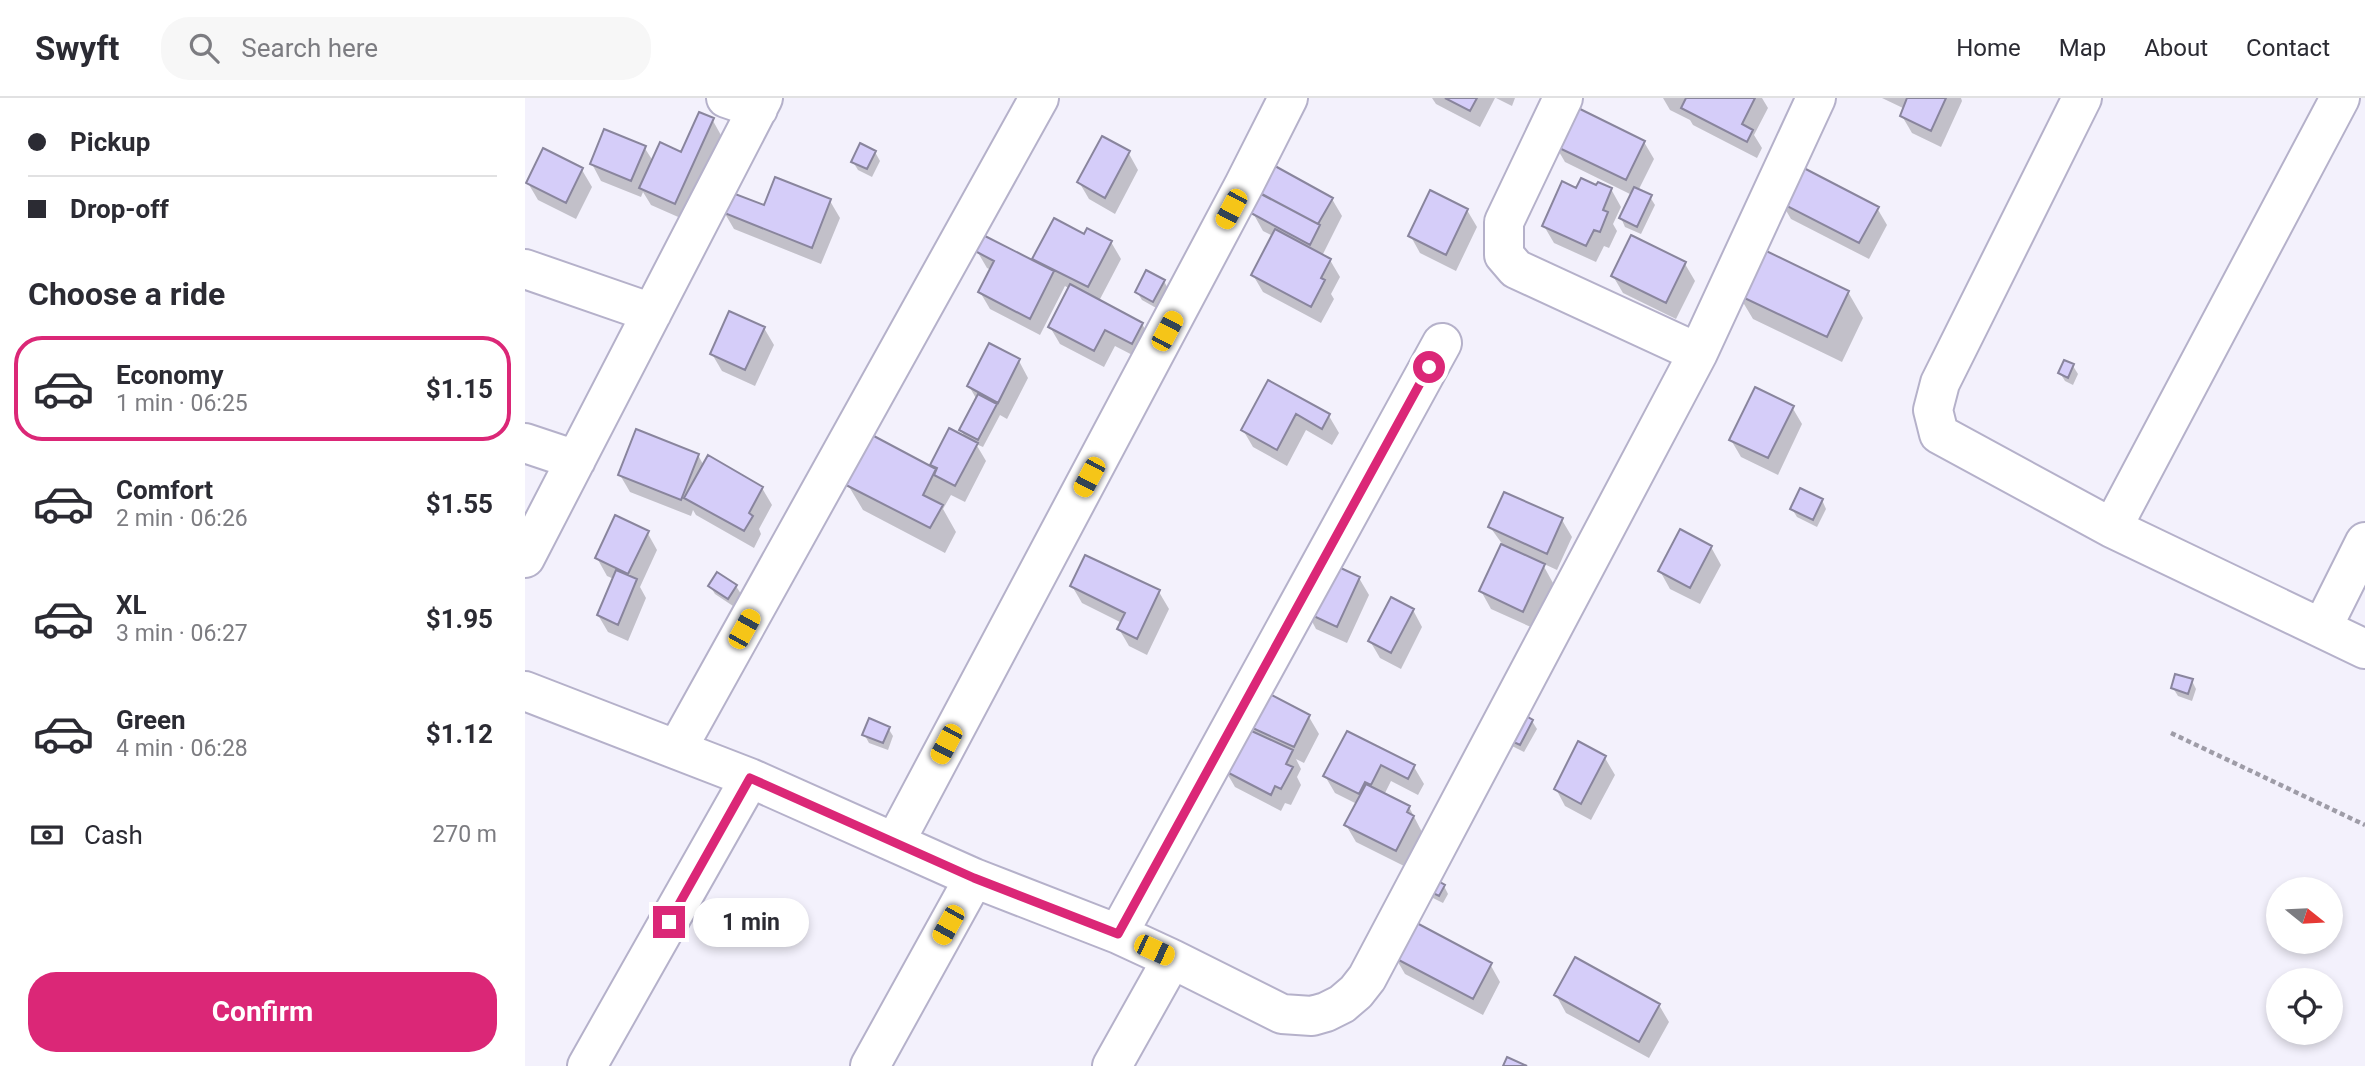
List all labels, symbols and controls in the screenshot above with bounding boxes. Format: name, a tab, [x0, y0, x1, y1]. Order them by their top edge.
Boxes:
search box	[161, 17, 651, 80]
text: Swyft	[35, 29, 119, 68]
icon: search	[185, 29, 223, 67]
text: Search here	[241, 33, 378, 63]
text: Home	[1956, 34, 2021, 62]
text: Map	[2059, 34, 2106, 62]
text: About	[2144, 34, 2208, 62]
text: Contact	[2246, 34, 2330, 62]
text: Pickup	[70, 127, 150, 157]
car	[1212, 186, 1251, 232]
text: Drop-off	[70, 194, 169, 224]
text: Choose a ride	[28, 275, 225, 313]
car	[1148, 308, 1187, 354]
route start	[1413, 351, 1445, 383]
icon: car	[32, 357, 95, 420]
text: Economy	[116, 360, 223, 390]
text: $1.15	[426, 374, 493, 404]
text: 1 min · 06:25	[116, 390, 248, 417]
car	[1070, 454, 1109, 500]
icon: car	[32, 472, 95, 535]
text: Comfort	[116, 475, 213, 505]
text: $1.55	[426, 489, 493, 519]
text: 2 min · 06:26	[116, 505, 248, 532]
icon: car	[32, 587, 95, 650]
text: XL	[116, 590, 147, 620]
text: $1.95	[426, 604, 493, 634]
car	[725, 606, 764, 652]
text: 3 min · 06:27	[116, 620, 248, 647]
icon: car	[32, 702, 95, 765]
text: Green	[116, 705, 186, 735]
text: $1.12	[426, 719, 493, 749]
car	[927, 721, 966, 767]
text: 4 min · 06:28	[116, 735, 248, 762]
icon: cash	[28, 816, 66, 854]
text: Cash	[84, 820, 143, 850]
text: 270 m	[432, 821, 497, 848]
north arrow	[2266, 877, 2343, 954]
map controls	[2266, 877, 2343, 1045]
callout: 1 min	[693, 898, 809, 946]
car	[929, 902, 968, 948]
route end	[653, 906, 685, 938]
text: 1 min	[722, 909, 780, 936]
car	[1131, 932, 1178, 968]
button: locate	[2266, 968, 2343, 1045]
button: Confirm	[28, 972, 497, 1052]

